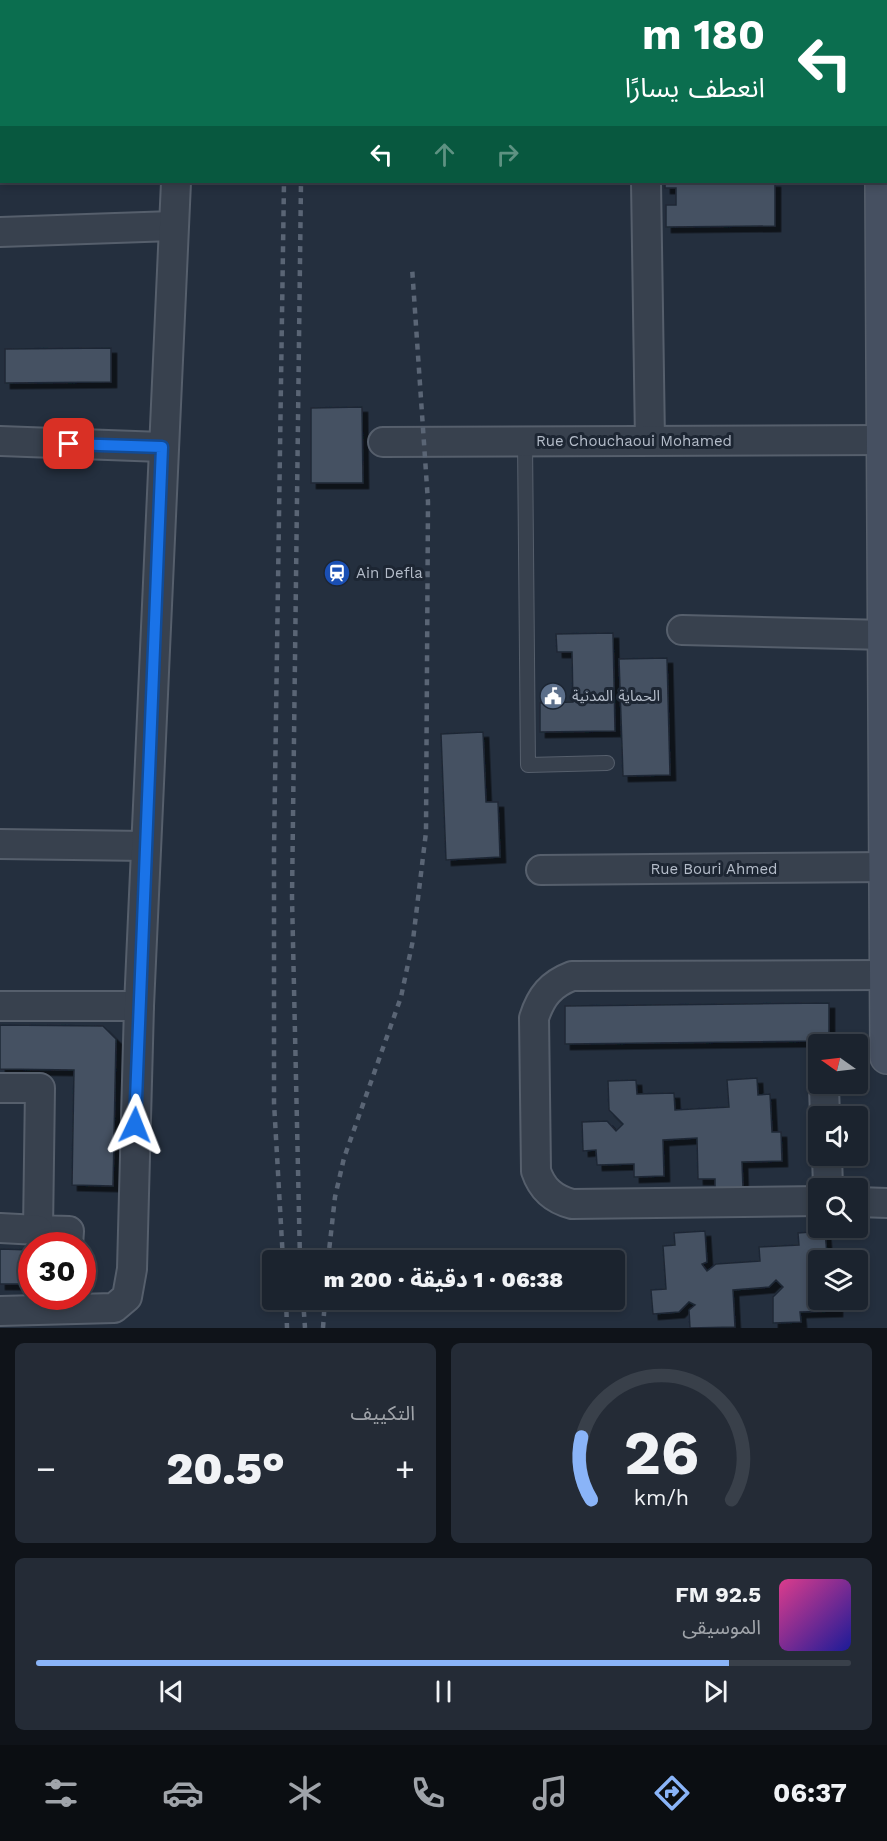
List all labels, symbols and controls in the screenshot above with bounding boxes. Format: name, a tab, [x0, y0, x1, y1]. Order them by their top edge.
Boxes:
text: 180 m	[642, 10, 765, 59]
icon: left	[786, 24, 864, 102]
text: انعطف يسارًا	[625, 72, 765, 104]
icon: left	[365, 138, 398, 171]
icon: ahead	[428, 138, 461, 171]
icon: right	[491, 138, 524, 171]
pin	[43, 418, 94, 469]
icon: arrive	[52, 427, 85, 460]
street label: Rue Chouchaoui Mohamed	[536, 432, 732, 450]
station icon: Ain Defla	[322, 558, 352, 588]
place label: Ain Defla	[356, 564, 423, 582]
public building icon: الحماية المدنية	[538, 681, 568, 711]
place label: الحماية المدنية	[572, 687, 660, 705]
street label: Rue Bouri Ahmed	[650, 860, 778, 878]
north arrow	[808, 1034, 868, 1094]
map controls	[808, 1034, 868, 1310]
position arrow	[103, 1093, 167, 1157]
button: sound	[808, 1106, 868, 1166]
button: search	[808, 1178, 868, 1238]
speed limit sign: 30	[18, 1232, 96, 1310]
button: layers	[808, 1250, 868, 1310]
text: 06:38 · 1 دقيقة · 200 m	[324, 1267, 563, 1292]
text: التكييف	[351, 1401, 415, 1425]
text: 26	[624, 1416, 699, 1489]
text: 20.5°	[166, 1442, 285, 1495]
text: −	[36, 1449, 56, 1488]
text: +	[395, 1449, 415, 1488]
text: km/h	[634, 1485, 689, 1510]
text: 92.5 FM	[675, 1582, 761, 1607]
text: الموسيقى	[682, 1615, 761, 1639]
icon: previous	[155, 1675, 188, 1708]
icon: pause	[427, 1675, 460, 1708]
icon: next	[699, 1675, 732, 1708]
icon: filters	[40, 1772, 82, 1814]
icon: car	[162, 1772, 204, 1814]
icon: climate	[284, 1772, 326, 1814]
icon: phone	[407, 1772, 449, 1814]
icon: music	[529, 1772, 571, 1814]
icon: directions	[651, 1772, 693, 1814]
text: 06:37	[773, 1777, 847, 1809]

